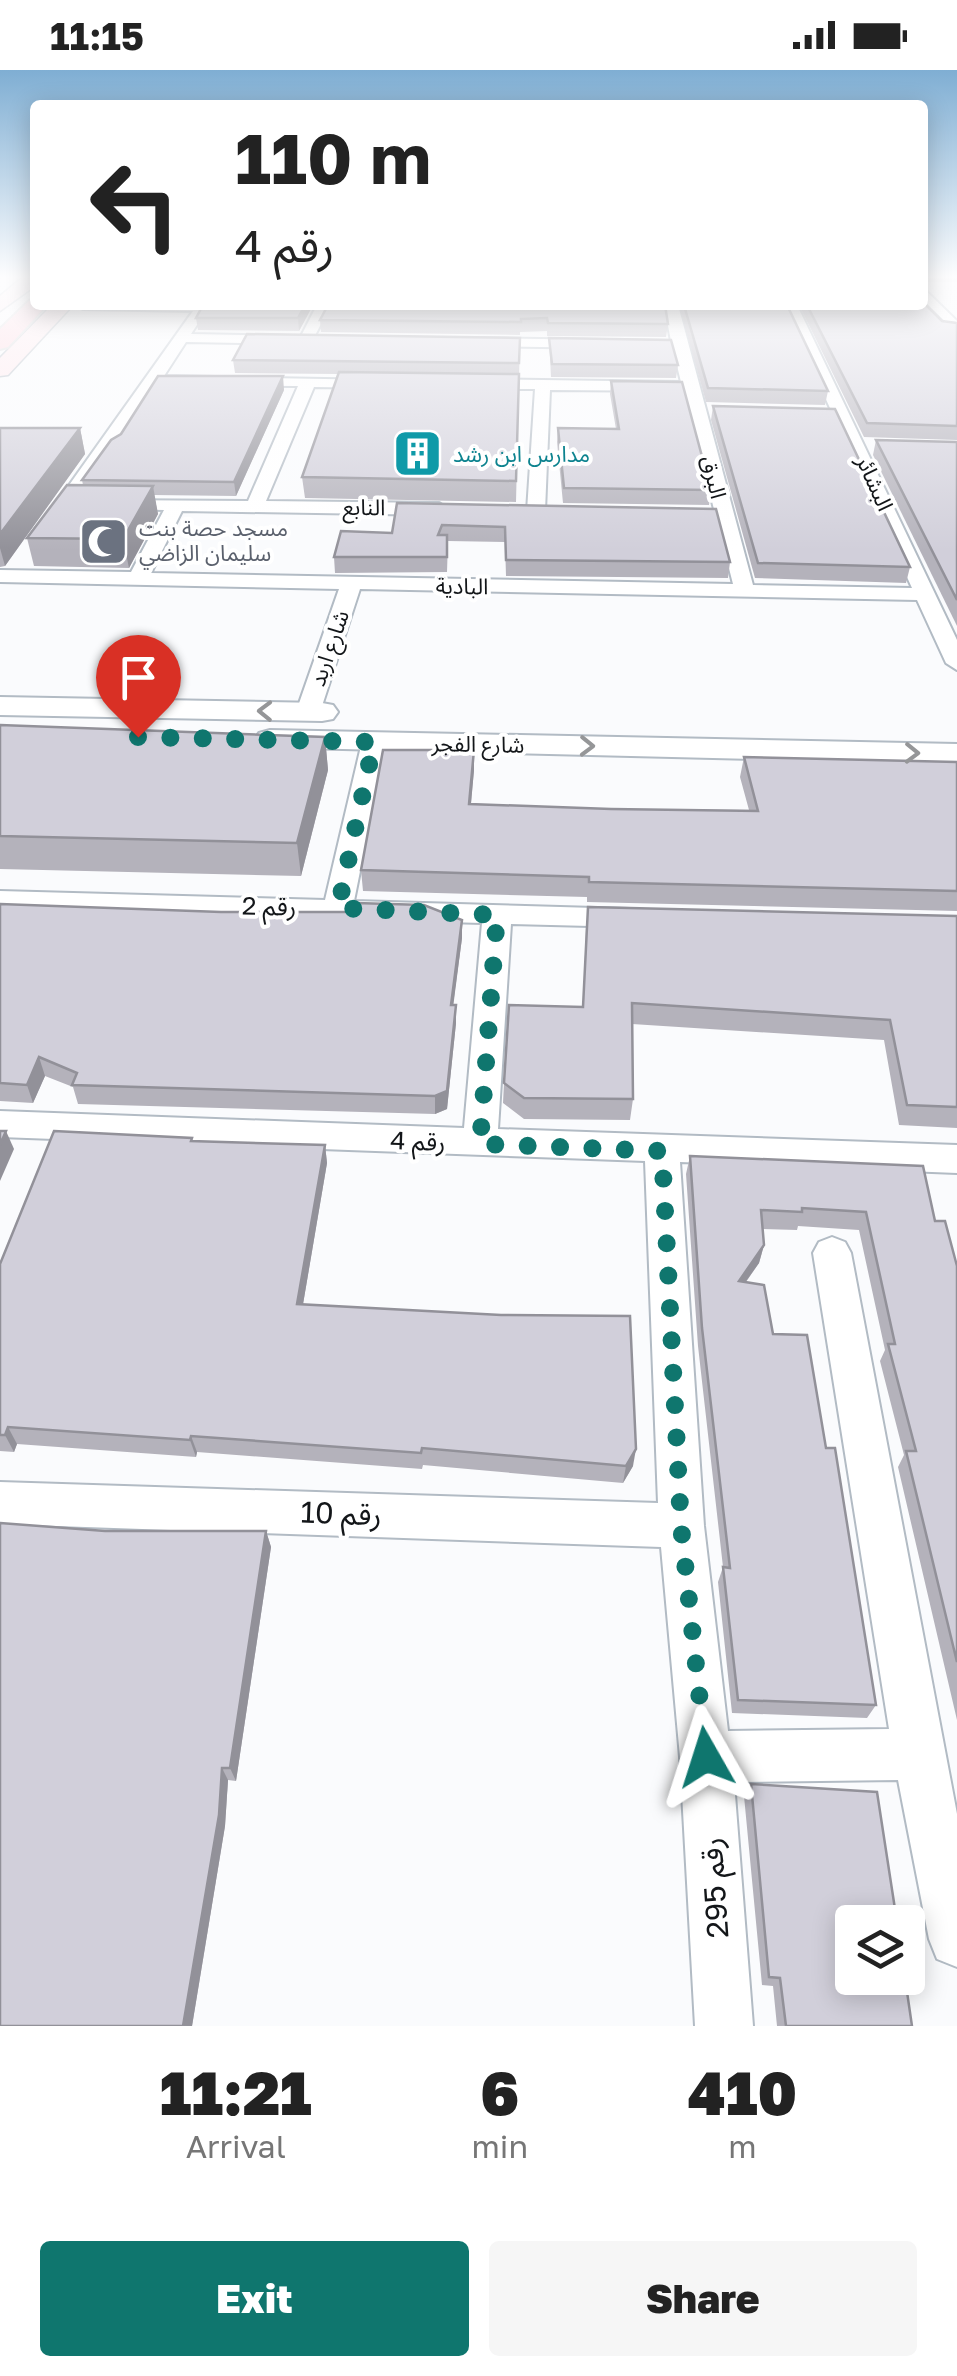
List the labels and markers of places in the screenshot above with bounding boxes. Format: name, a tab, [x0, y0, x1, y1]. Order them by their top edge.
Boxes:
building icon: مدارس ابن رشد	[392, 428, 444, 480]
place label: مدارس ابن رشد	[453, 440, 590, 468]
place label: مسجد حصة بنت سليمان الزاضي	[139, 514, 288, 570]
mosque icon: مسجد حصة بنت سليمان الزاضي	[78, 515, 130, 567]
pin	[96, 635, 181, 738]

